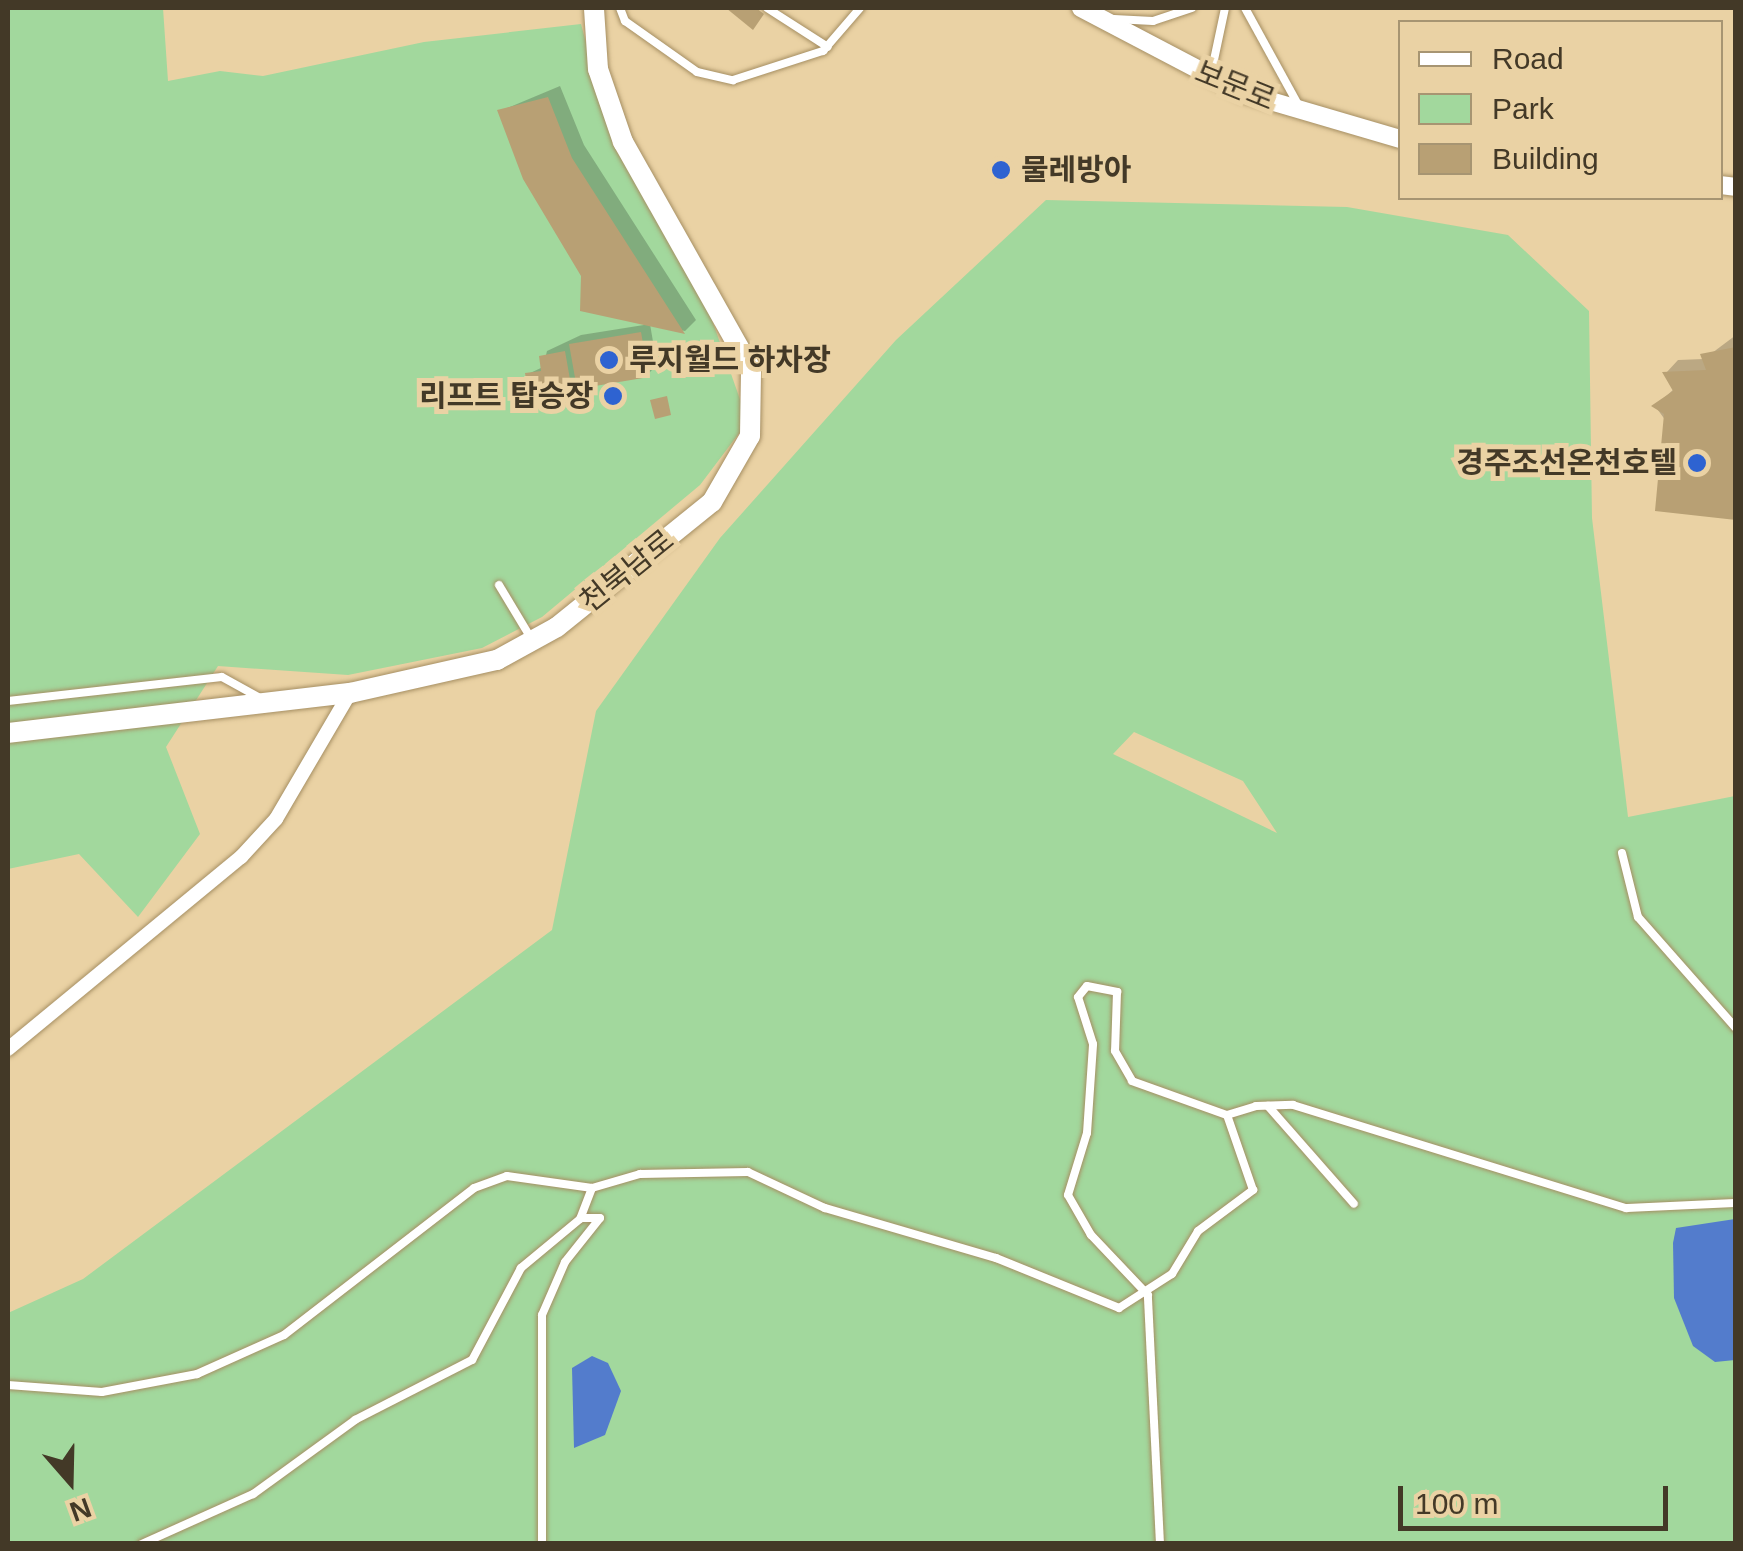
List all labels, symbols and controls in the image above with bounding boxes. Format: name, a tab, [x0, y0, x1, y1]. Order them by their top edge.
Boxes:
legend	[1398, 20, 1723, 200]
text: Road	[1492, 42, 1564, 75]
street label: 보문로	[1190, 54, 1280, 118]
text: Park	[1492, 92, 1554, 125]
text: Building	[1492, 142, 1599, 175]
place label: 물레방아	[1021, 152, 1131, 188]
marker: 물레방아	[990, 159, 1012, 181]
place label: 루지월드 하차장	[629, 342, 831, 378]
marker: 루지월드 하차장	[598, 349, 620, 371]
place label: 리프트 탑승장	[419, 378, 593, 414]
marker: 리프트 탑승장	[602, 385, 624, 407]
place label: 경주조선온천호텔	[1456, 445, 1677, 481]
marker: 경주조선온천호텔	[1686, 452, 1708, 474]
street label: 천북남로	[573, 522, 681, 620]
north arrow	[20, 1431, 120, 1531]
scale bar	[1403, 1466, 1673, 1528]
text: 100 m	[1415, 1487, 1498, 1520]
text: N	[66, 1492, 95, 1528]

